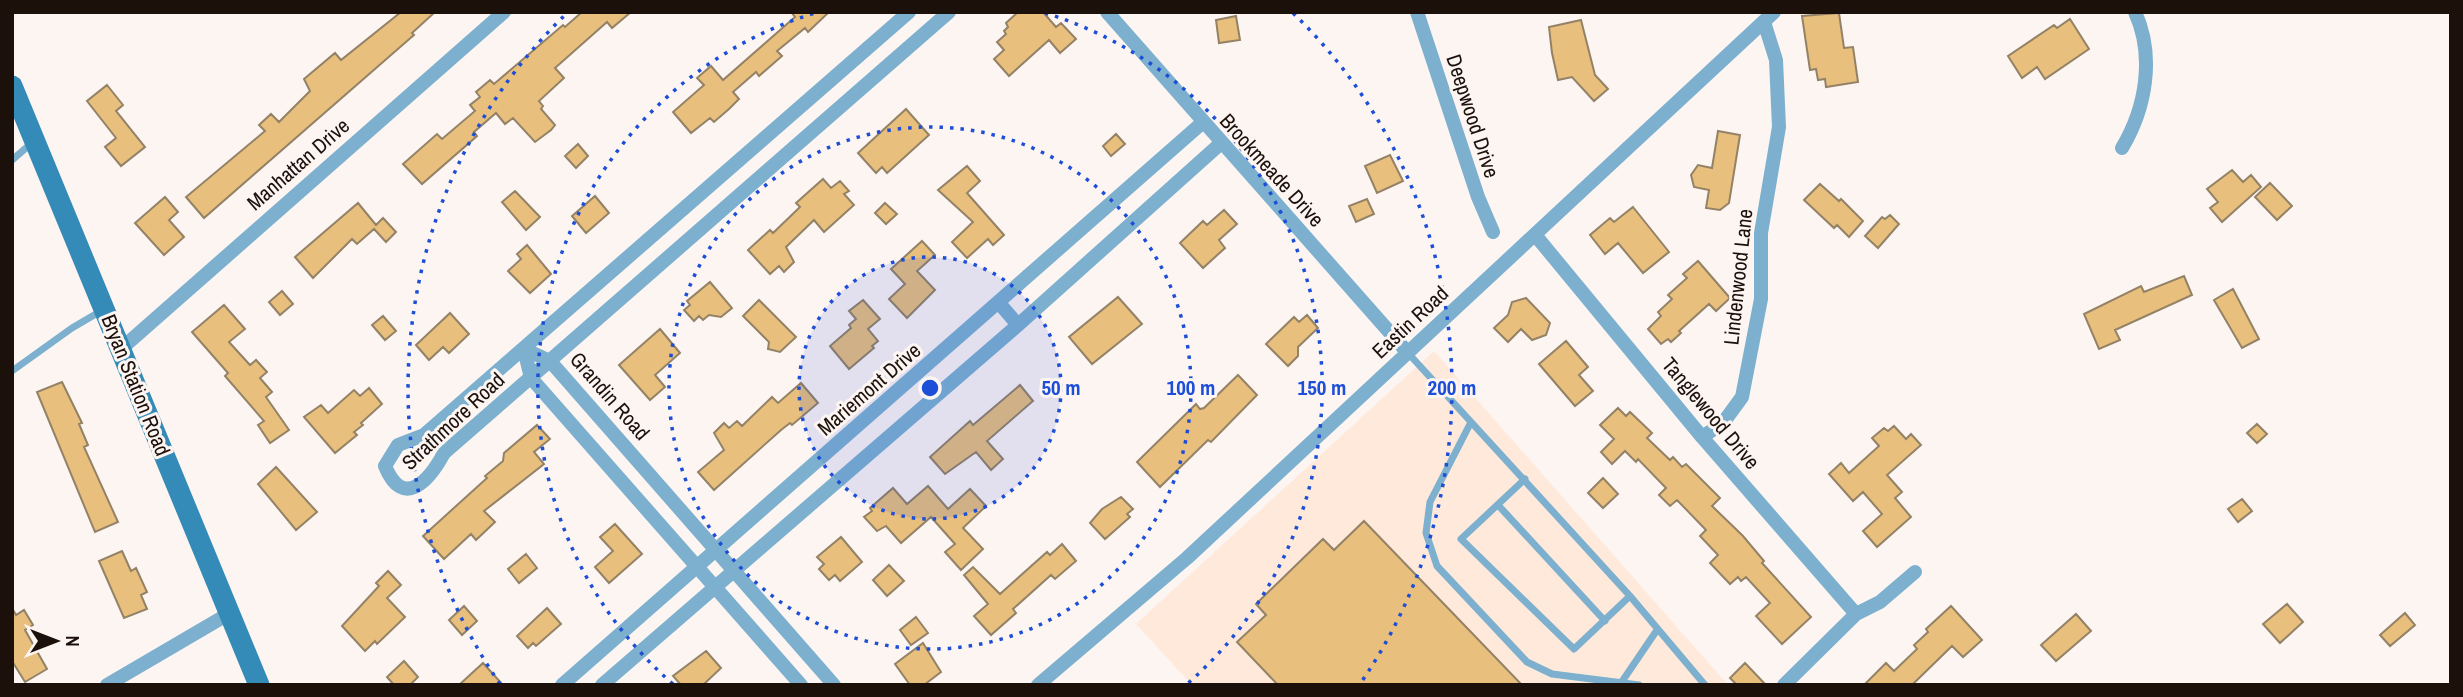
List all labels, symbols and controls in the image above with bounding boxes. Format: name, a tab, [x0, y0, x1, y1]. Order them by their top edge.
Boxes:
street label: Deepwood Drive	[1439, 51, 1507, 181]
street label: Brookmeade Drive	[1213, 107, 1331, 233]
street label: Manhattan Drive	[240, 111, 356, 217]
street label: Lindenwood Lane	[1716, 207, 1760, 347]
street label: Eastin Road	[1365, 279, 1455, 365]
street label: Bryan Station Road	[94, 310, 178, 460]
street label: Mariemont Drive	[811, 336, 927, 442]
street label: Grandin Road	[564, 346, 656, 446]
street label: Tanglewood Drive	[1655, 351, 1767, 475]
street label: Strathmore Road	[395, 366, 511, 476]
text: 50 m	[1041, 373, 1081, 402]
text: 100 m	[1167, 373, 1215, 402]
text: 150 m	[1298, 373, 1346, 402]
text: 200 m	[1428, 373, 1476, 402]
centre of rings	[918, 376, 942, 400]
north arrow	[21, 606, 91, 676]
text: N	[60, 635, 86, 647]

